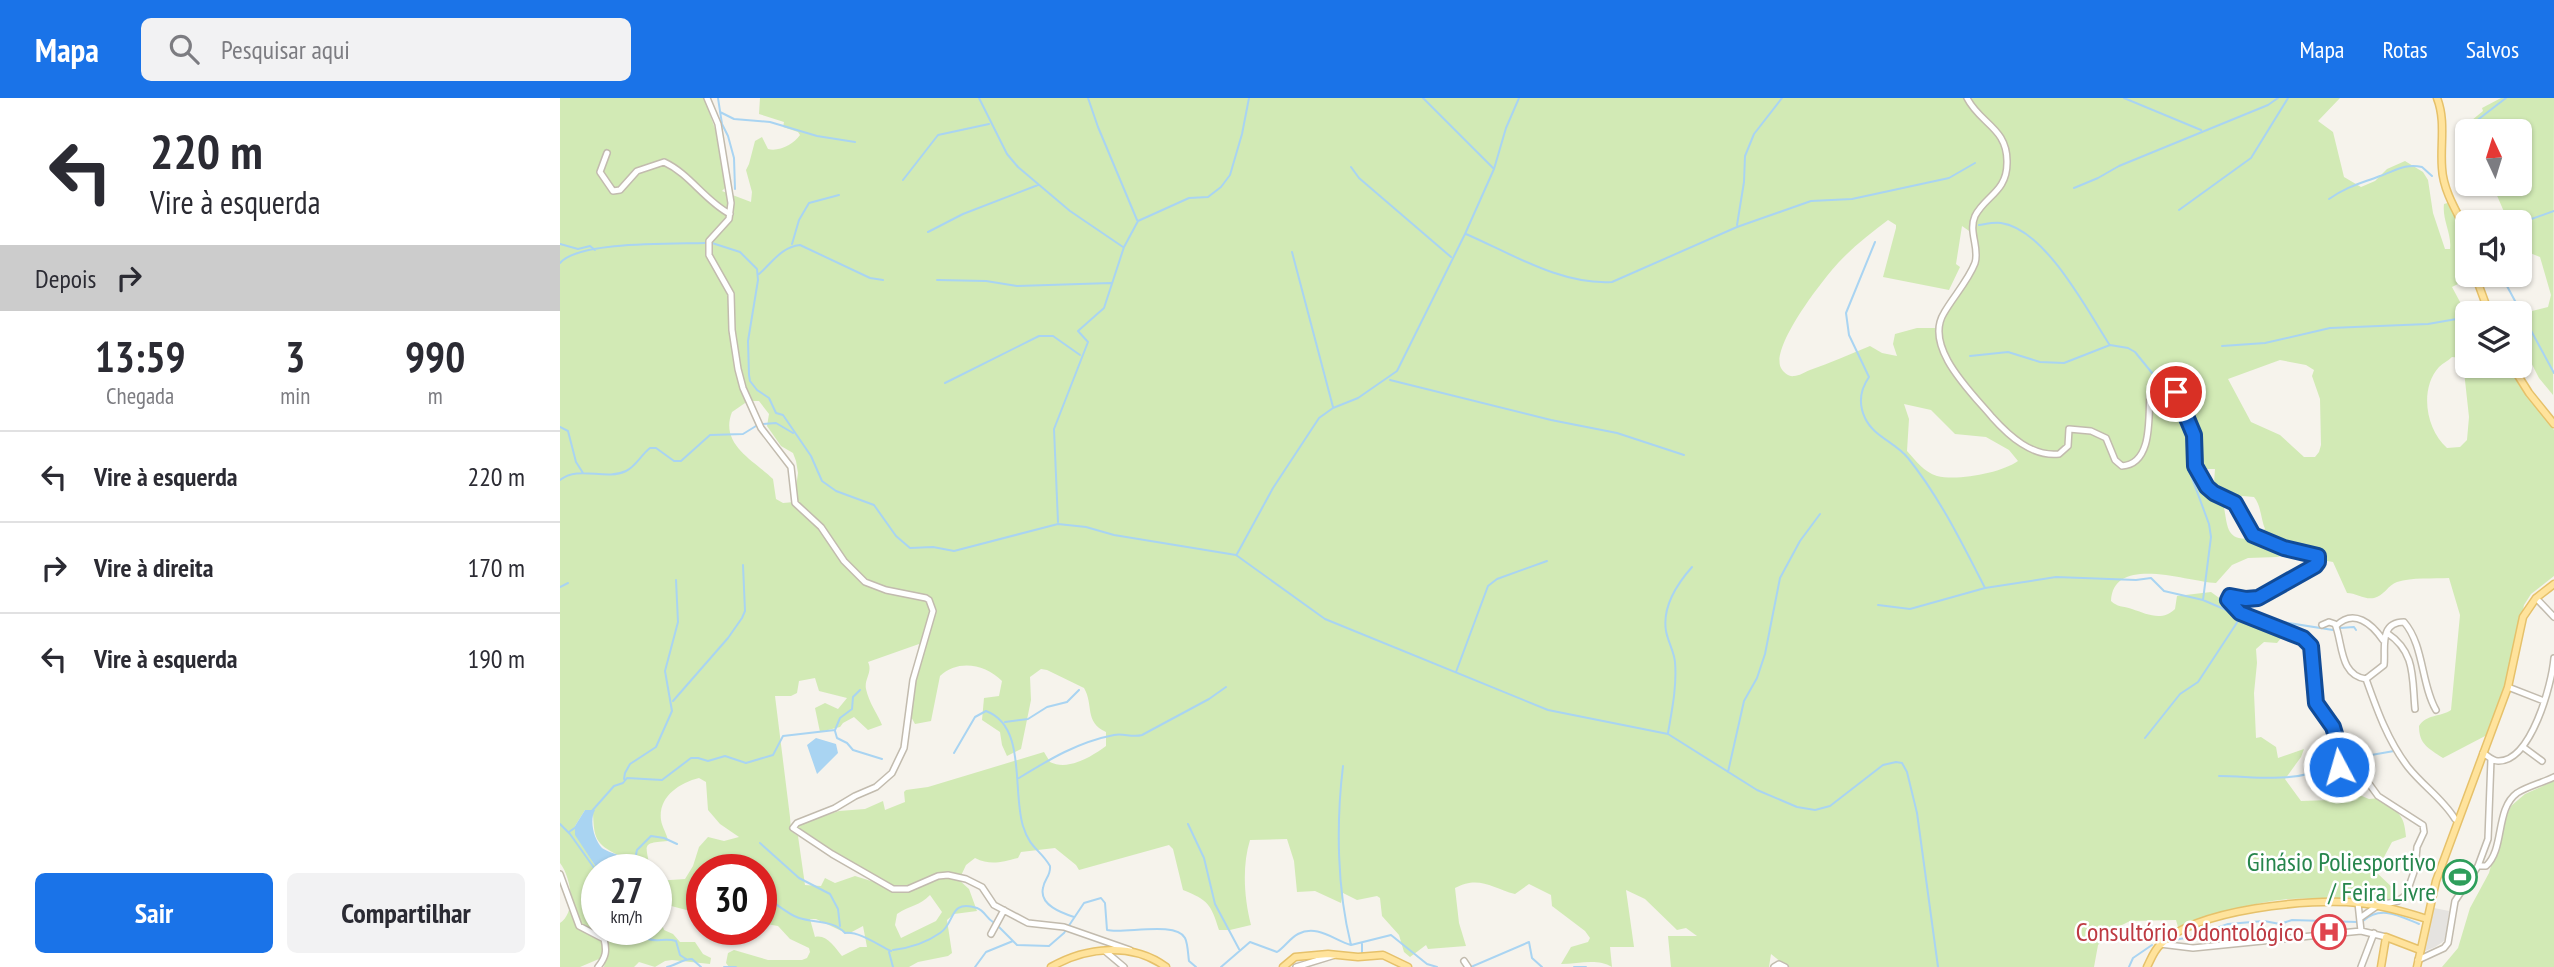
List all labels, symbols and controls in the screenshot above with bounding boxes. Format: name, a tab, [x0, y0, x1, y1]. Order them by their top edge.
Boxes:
search box	[141, 18, 631, 81]
text: Mapa	[35, 28, 99, 71]
icon: search	[165, 30, 203, 68]
text: Pesquisar aqui	[221, 33, 350, 66]
text: Mapa	[2300, 34, 2344, 65]
text: Rotas	[2382, 34, 2428, 65]
text: Salvos	[2466, 34, 2519, 65]
text: 220 m	[150, 119, 263, 183]
north arrow	[2455, 119, 2532, 196]
map controls	[2455, 119, 2532, 378]
icon: left	[35, 126, 126, 217]
text: Vire à esquerda	[150, 181, 321, 223]
button: sound	[2455, 210, 2532, 287]
icon: right	[110, 259, 148, 297]
text: Depois	[35, 262, 96, 295]
button: layers	[2455, 301, 2532, 378]
text: 13:59	[95, 329, 186, 384]
text: 3	[285, 329, 305, 384]
text: 990	[405, 329, 465, 384]
pin	[2146, 362, 2206, 422]
icon: arrive	[2157, 373, 2195, 411]
text: Chegada	[106, 381, 174, 410]
text: min	[280, 381, 310, 410]
text: m	[428, 381, 443, 410]
icon: left	[35, 458, 73, 496]
text: Vire à esquerda	[94, 460, 237, 493]
text: 220 m	[467, 460, 525, 493]
icon: right	[35, 549, 73, 587]
text: Vire à direita	[94, 551, 213, 584]
text: 170 m	[467, 551, 525, 584]
icon: left	[35, 640, 73, 678]
text: Vire à esquerda	[94, 642, 237, 675]
text: 190 m	[467, 642, 525, 675]
position arrow	[2302, 730, 2376, 804]
place label: Ginásio Poliesportivo / Feira Livre	[2247, 845, 2436, 908]
speed limit sign: 30	[686, 854, 777, 945]
sports icon: Ginásio Poliesportivo / Feira Livre	[2441, 858, 2479, 896]
text: 27	[610, 867, 643, 913]
button: Sair	[35, 873, 273, 953]
button: Compartilhar	[287, 873, 525, 953]
text: km/h	[611, 905, 642, 928]
hospital icon: Consultório Odontológico	[2310, 913, 2348, 951]
place label: Consultório Odontológico	[2076, 915, 2304, 948]

